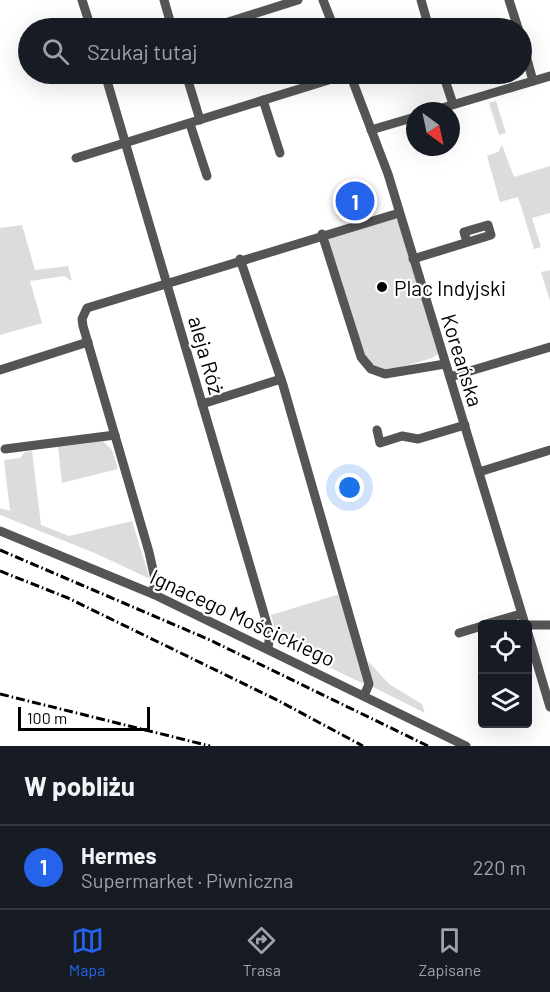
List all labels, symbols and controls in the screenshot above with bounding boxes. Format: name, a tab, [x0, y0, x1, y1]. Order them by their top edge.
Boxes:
search box	[18, 18, 532, 84]
icon: search	[39, 35, 72, 68]
text: Szukaj tutaj	[87, 38, 198, 64]
north arrow	[406, 102, 460, 156]
pin: 1	[336, 178, 374, 224]
place label: Plac Indyjski	[394, 275, 506, 300]
marker: Plac Indyjski	[375, 280, 389, 294]
street label: Koreańska	[437, 311, 489, 409]
street label: aleja Róż	[184, 313, 230, 397]
your location	[335, 473, 364, 502]
street label: Ignacego Mościckiego	[147, 563, 339, 671]
map controls	[478, 620, 532, 728]
button: locate	[478, 620, 532, 674]
button: layers	[478, 674, 532, 728]
scale bar	[18, 704, 150, 732]
text: 100 m	[27, 708, 67, 727]
text: W pobliżu	[24, 770, 135, 801]
text: Hermes	[81, 842, 156, 868]
text: 1	[40, 855, 47, 879]
text: 220 m	[473, 855, 526, 879]
text: Supermarket · Piwniczna	[81, 868, 294, 892]
tab: Mapa	[69, 924, 105, 979]
tab: Trasa	[243, 924, 281, 979]
tab: Zapisane	[418, 924, 481, 979]

